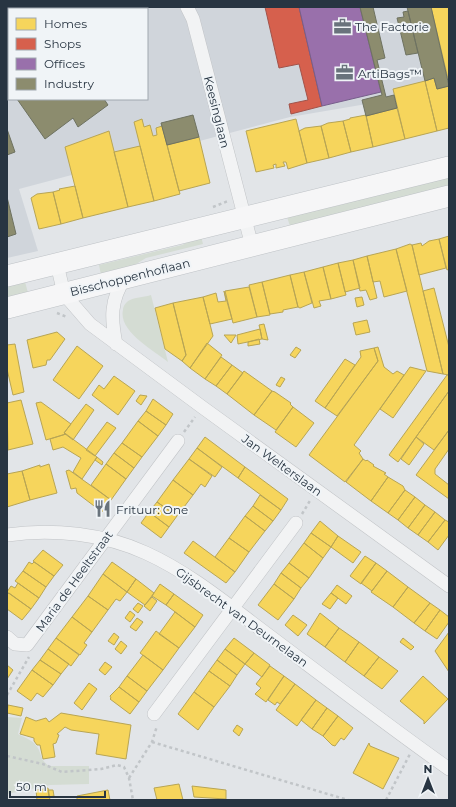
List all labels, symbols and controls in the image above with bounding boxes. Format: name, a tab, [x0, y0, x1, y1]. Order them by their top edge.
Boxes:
legend	[8, 8, 148, 100]
text: Homes	[44, 16, 87, 31]
office icon: The Factorie	[332, 16, 352, 36]
place label: The Factorie	[355, 19, 429, 34]
text: Shops	[44, 36, 81, 51]
text: Offices	[44, 56, 85, 71]
office icon: ArtiBags™	[335, 63, 355, 83]
place label: ArtiBags™	[358, 66, 422, 81]
street label: Keesinglaan	[201, 74, 233, 150]
text: Industry	[44, 76, 94, 91]
street label: Bisschoppenhoflaan	[68, 255, 192, 299]
street label: Jan Welterslaan	[238, 430, 325, 499]
restaurant icon: Frituur: One	[93, 499, 113, 519]
place label: Frituur: One	[116, 502, 188, 517]
street label: Maria de Heeltstraat	[32, 527, 116, 635]
street label: Gijsbrecht van Deurnelaan	[173, 564, 311, 670]
north arrow	[408, 759, 448, 799]
text: N	[424, 762, 432, 776]
scale bar	[10, 773, 105, 799]
text: 50 m	[16, 779, 47, 794]

